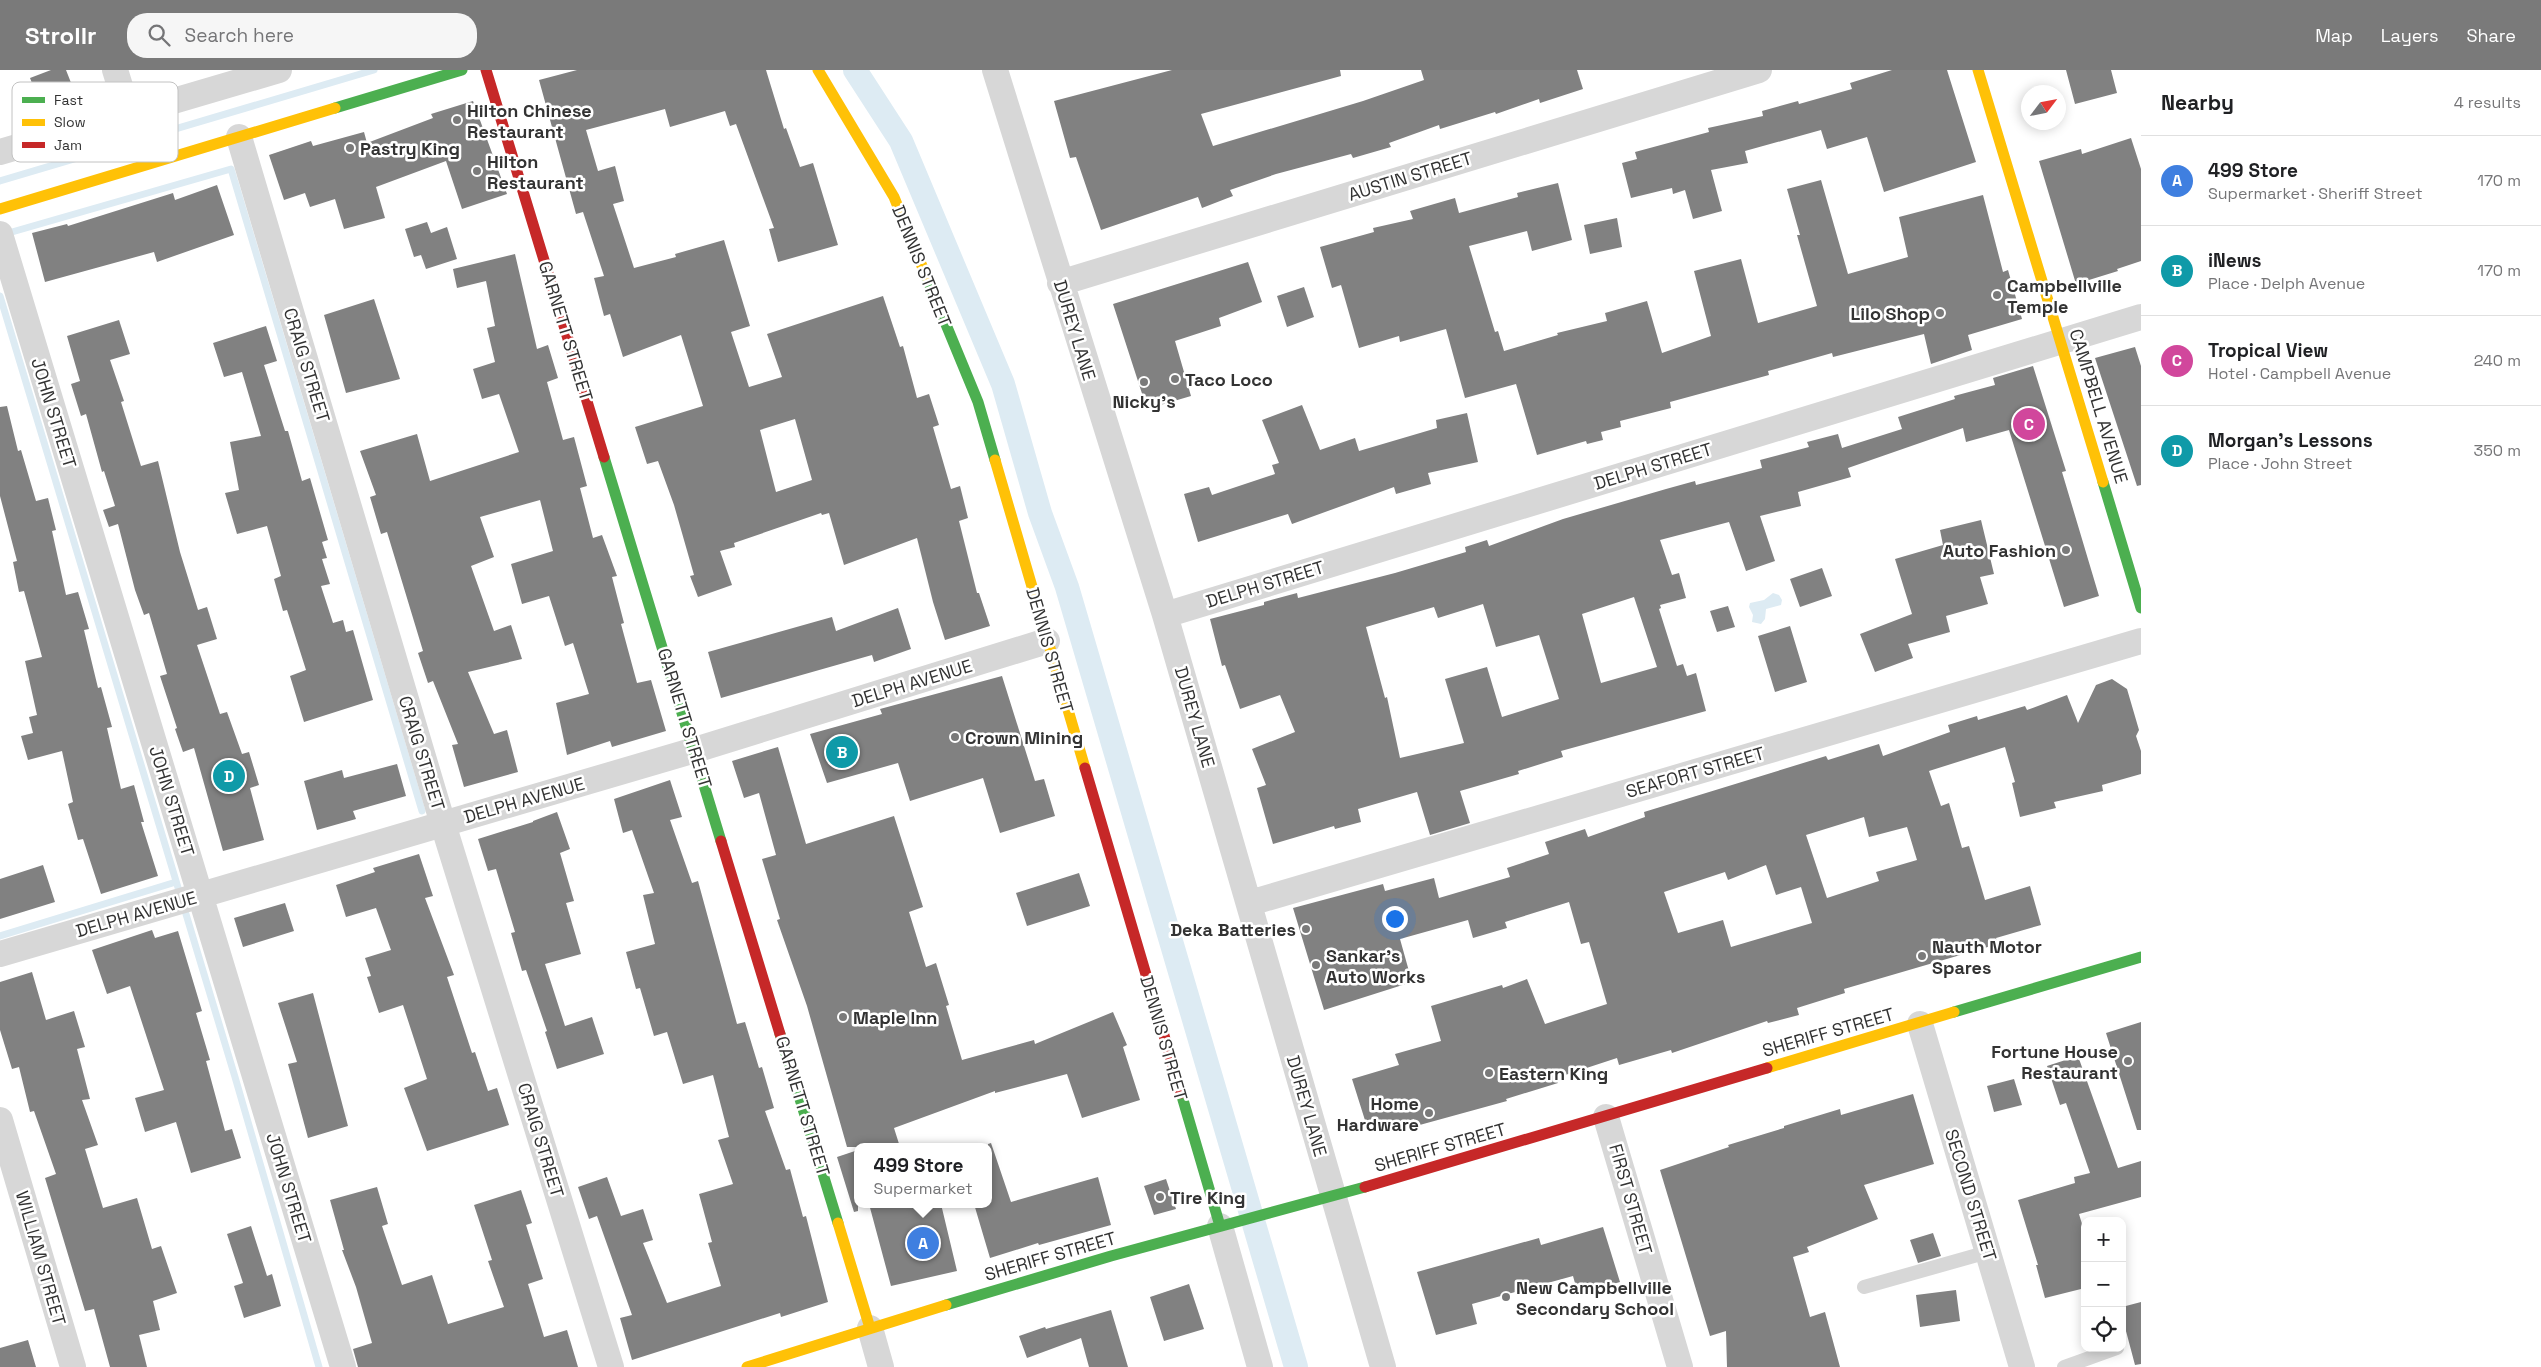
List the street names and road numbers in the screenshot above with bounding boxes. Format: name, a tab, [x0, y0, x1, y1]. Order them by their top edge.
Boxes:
street label: AUSTIN STREET	[1345, 146, 1475, 206]
street label: DENNIS STREET	[887, 202, 957, 331]
street label: GARNETT STREET	[534, 258, 598, 404]
street label: DUREY LANE	[1049, 277, 1101, 383]
street label: CRAIG STREET	[279, 305, 335, 425]
street label: CAMPBELL AVENUE	[2065, 326, 2133, 486]
street label: JOHN STREET	[26, 355, 82, 471]
street label: DELPH STREET	[1591, 437, 1715, 495]
street label: DELPH STREET	[1203, 555, 1327, 613]
street label: DENNIS STREET	[1021, 585, 1079, 716]
street label: GARNETT STREET	[653, 645, 717, 791]
street label: DELPH AVENUE	[849, 654, 975, 712]
street label: DUREY LANE	[1170, 664, 1220, 770]
street label: CRAIG STREET	[394, 693, 450, 813]
street label: SEAFORT STREET	[1623, 741, 1767, 803]
street label: JOHN STREET	[144, 743, 200, 859]
street label: DELPH AVENUE	[461, 772, 587, 828]
street label: DELPH AVENUE	[73, 886, 199, 942]
street label: DENNIS STREET	[1135, 973, 1193, 1104]
street label: SHERIFF STREET	[1759, 1002, 1897, 1062]
street label: GARNETT STREET	[771, 1033, 835, 1179]
street label: DUREY LANE	[1282, 1053, 1332, 1159]
street label: CRAIG STREET	[513, 1080, 569, 1200]
street label: SHERIFF STREET	[1371, 1117, 1509, 1177]
street label: SECOND STREET	[1940, 1126, 2002, 1264]
street label: JOHN STREET	[261, 1130, 317, 1246]
street label: FIRST STREET	[1604, 1141, 1658, 1257]
street label: WILLIAM STREET	[11, 1188, 71, 1328]
street label: SHERIFF STREET	[981, 1226, 1119, 1286]

